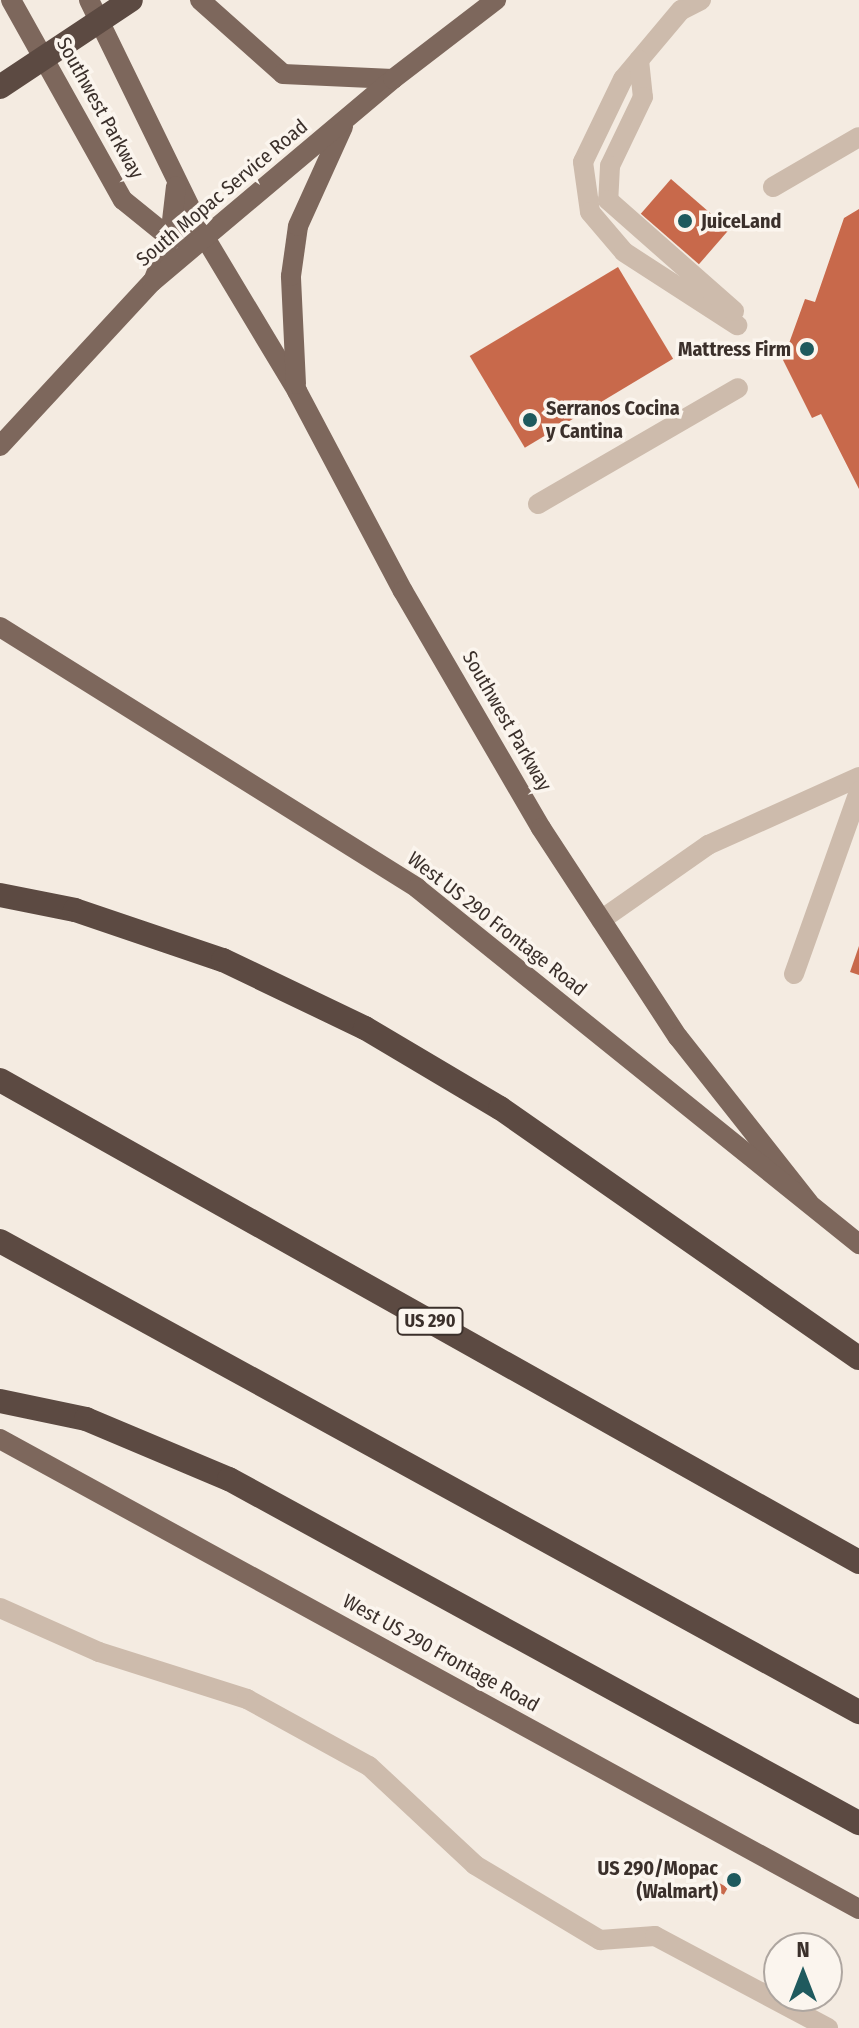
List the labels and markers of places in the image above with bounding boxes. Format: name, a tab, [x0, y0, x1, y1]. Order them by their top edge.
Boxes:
place label: JuiceLand	[701, 209, 781, 233]
marker: JuiceLand	[676, 212, 694, 230]
place label: Mattress Firm	[678, 337, 791, 361]
marker: Mattress Firm	[798, 340, 816, 358]
place label: Serranos Cocina y Cantina	[546, 396, 680, 443]
marker: Serranos Cocina y Cantina	[521, 411, 539, 429]
place label: US 290/Mopac (Walmart)	[598, 1856, 718, 1903]
marker: US 290/Mopac (Walmart)	[725, 1871, 743, 1889]

